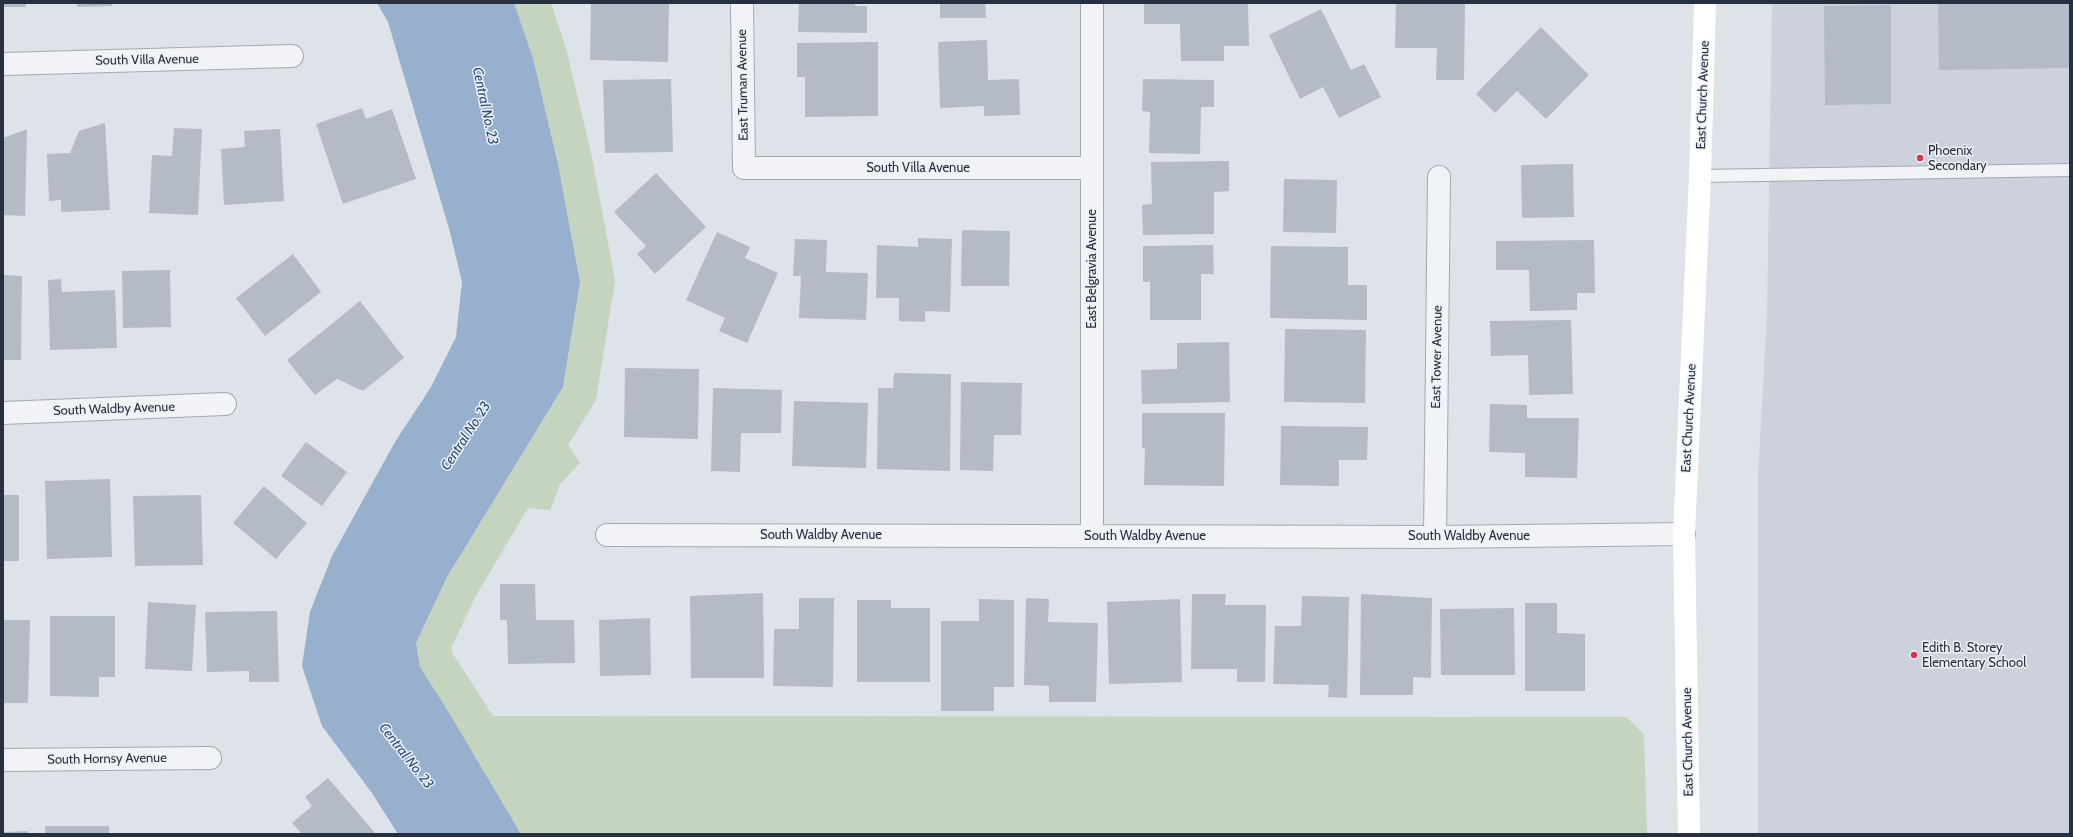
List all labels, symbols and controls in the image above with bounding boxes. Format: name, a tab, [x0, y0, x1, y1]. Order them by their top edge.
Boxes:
street label: East Truman Avenue	[734, 29, 752, 141]
street label: East Church Avenue	[1693, 40, 1713, 150]
street label: South Villa Avenue	[95, 51, 199, 69]
water label: Central No. 23	[469, 66, 501, 146]
place label: Phoenix Secondary	[1928, 143, 1987, 174]
marker: Phoenix Secondary	[1915, 153, 1925, 163]
street label: South Villa Avenue	[866, 160, 970, 176]
street label: East Belgravia Avenue	[1084, 209, 1100, 329]
street label: East Tower Avenue	[1428, 305, 1446, 409]
street label: East Church Avenue	[1678, 363, 1700, 473]
water label: Central No. 23	[437, 398, 495, 474]
street label: South Waldby Avenue	[53, 399, 175, 419]
street label: South Waldby Avenue	[760, 527, 882, 543]
street label: South Waldby Avenue	[1084, 528, 1206, 544]
street label: South Waldby Avenue	[1408, 528, 1530, 544]
place label: Edith B. Storey Elementary School	[1922, 640, 2026, 671]
marker: Edith B. Storey Elementary School	[1909, 650, 1919, 660]
street label: East Church Avenue	[1679, 687, 1697, 797]
water label: Central No. 23	[375, 720, 437, 792]
street label: South Hornsy Avenue	[47, 750, 167, 768]

